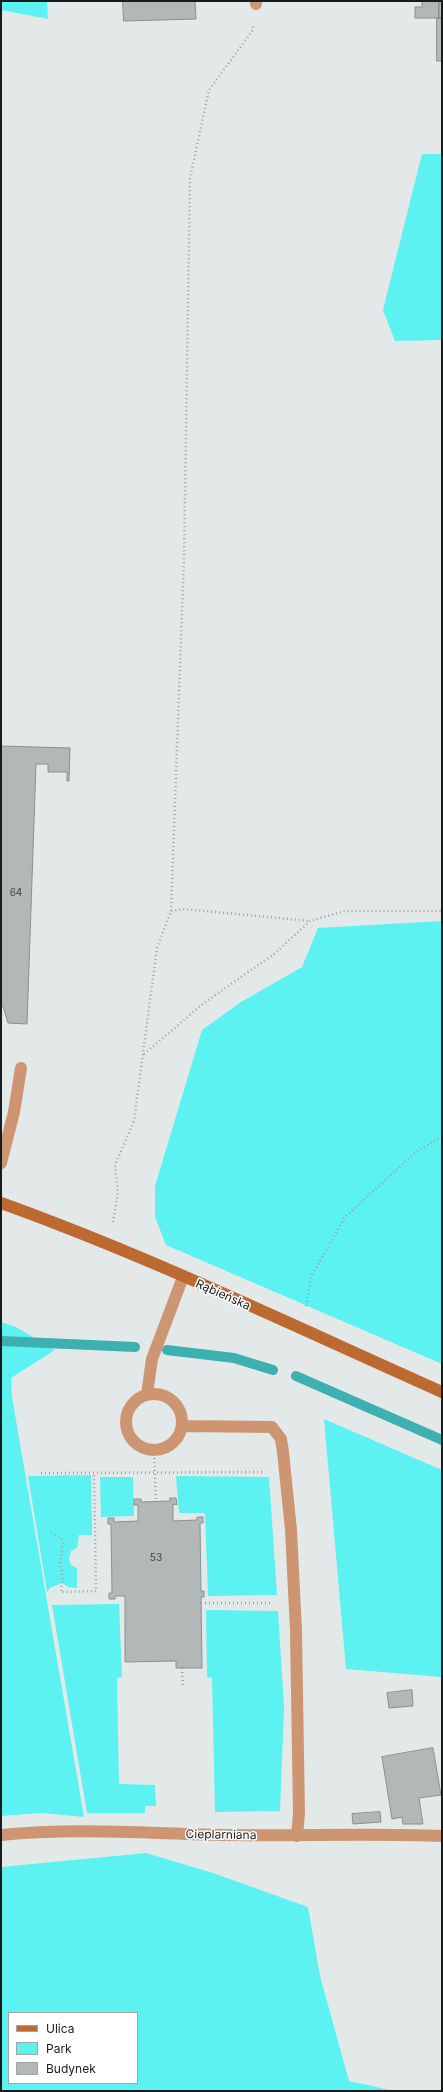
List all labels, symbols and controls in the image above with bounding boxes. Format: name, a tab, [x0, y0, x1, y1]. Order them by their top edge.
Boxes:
house number: 64	[10, 887, 22, 899]
street label: Rąbieńska	[193, 1277, 253, 1313]
house number: 53	[150, 1552, 162, 1564]
street label: Cieplarniana	[185, 1827, 257, 1843]
legend	[8, 2012, 138, 2084]
text: Ulica	[46, 2021, 74, 2036]
text: Park	[46, 2041, 72, 2056]
text: Budynek	[46, 2061, 96, 2076]

